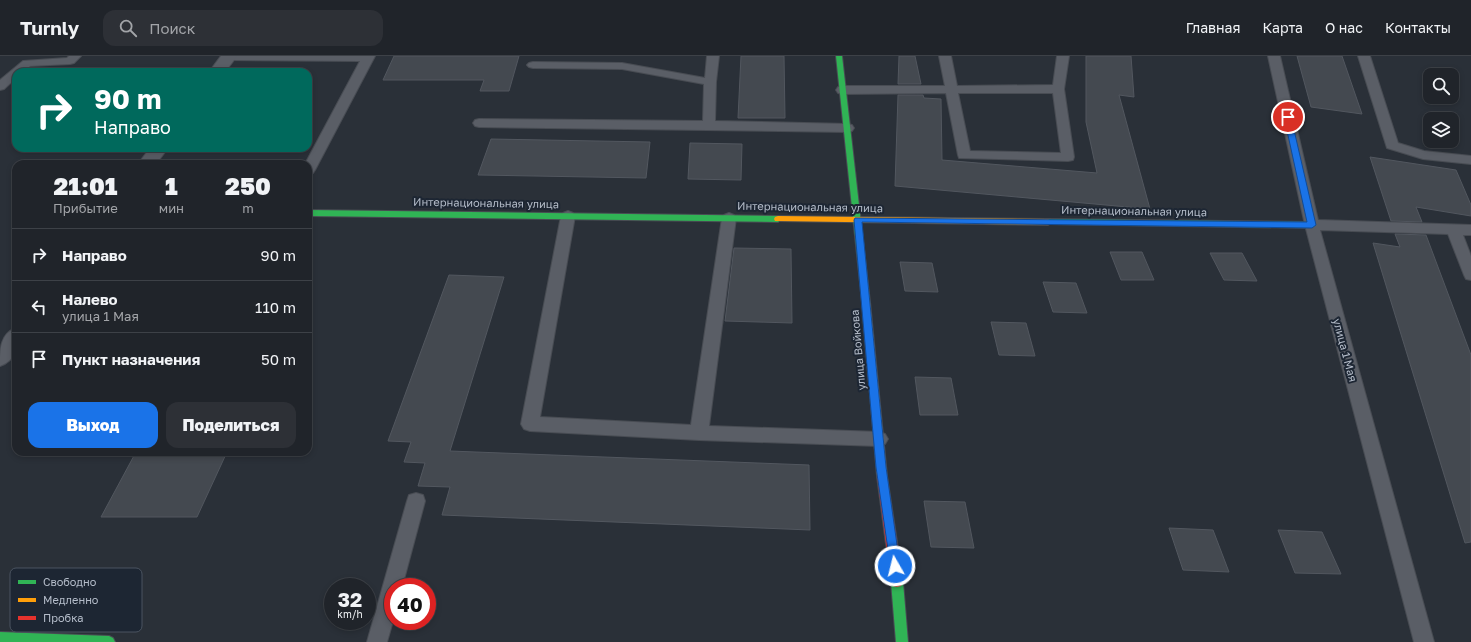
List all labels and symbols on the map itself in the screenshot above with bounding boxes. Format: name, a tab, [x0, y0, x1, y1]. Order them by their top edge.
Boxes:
pin	[1271, 100, 1305, 134]
street label: Интернациональная улица	[413, 195, 559, 210]
street label: Интернациональная улица	[737, 199, 883, 214]
street label: Интернациональная улица	[1061, 203, 1207, 218]
street label: улица Войкова	[848, 309, 867, 391]
street label: улица 1 Мая	[1331, 317, 1360, 383]
position arrow	[874, 545, 916, 587]
legend	[10, 568, 142, 632]
text: Свободно	[43, 575, 97, 588]
speed limit sign: 40	[384, 578, 436, 630]
text: Медленно	[43, 593, 99, 606]
text: Пробка	[43, 611, 84, 624]

